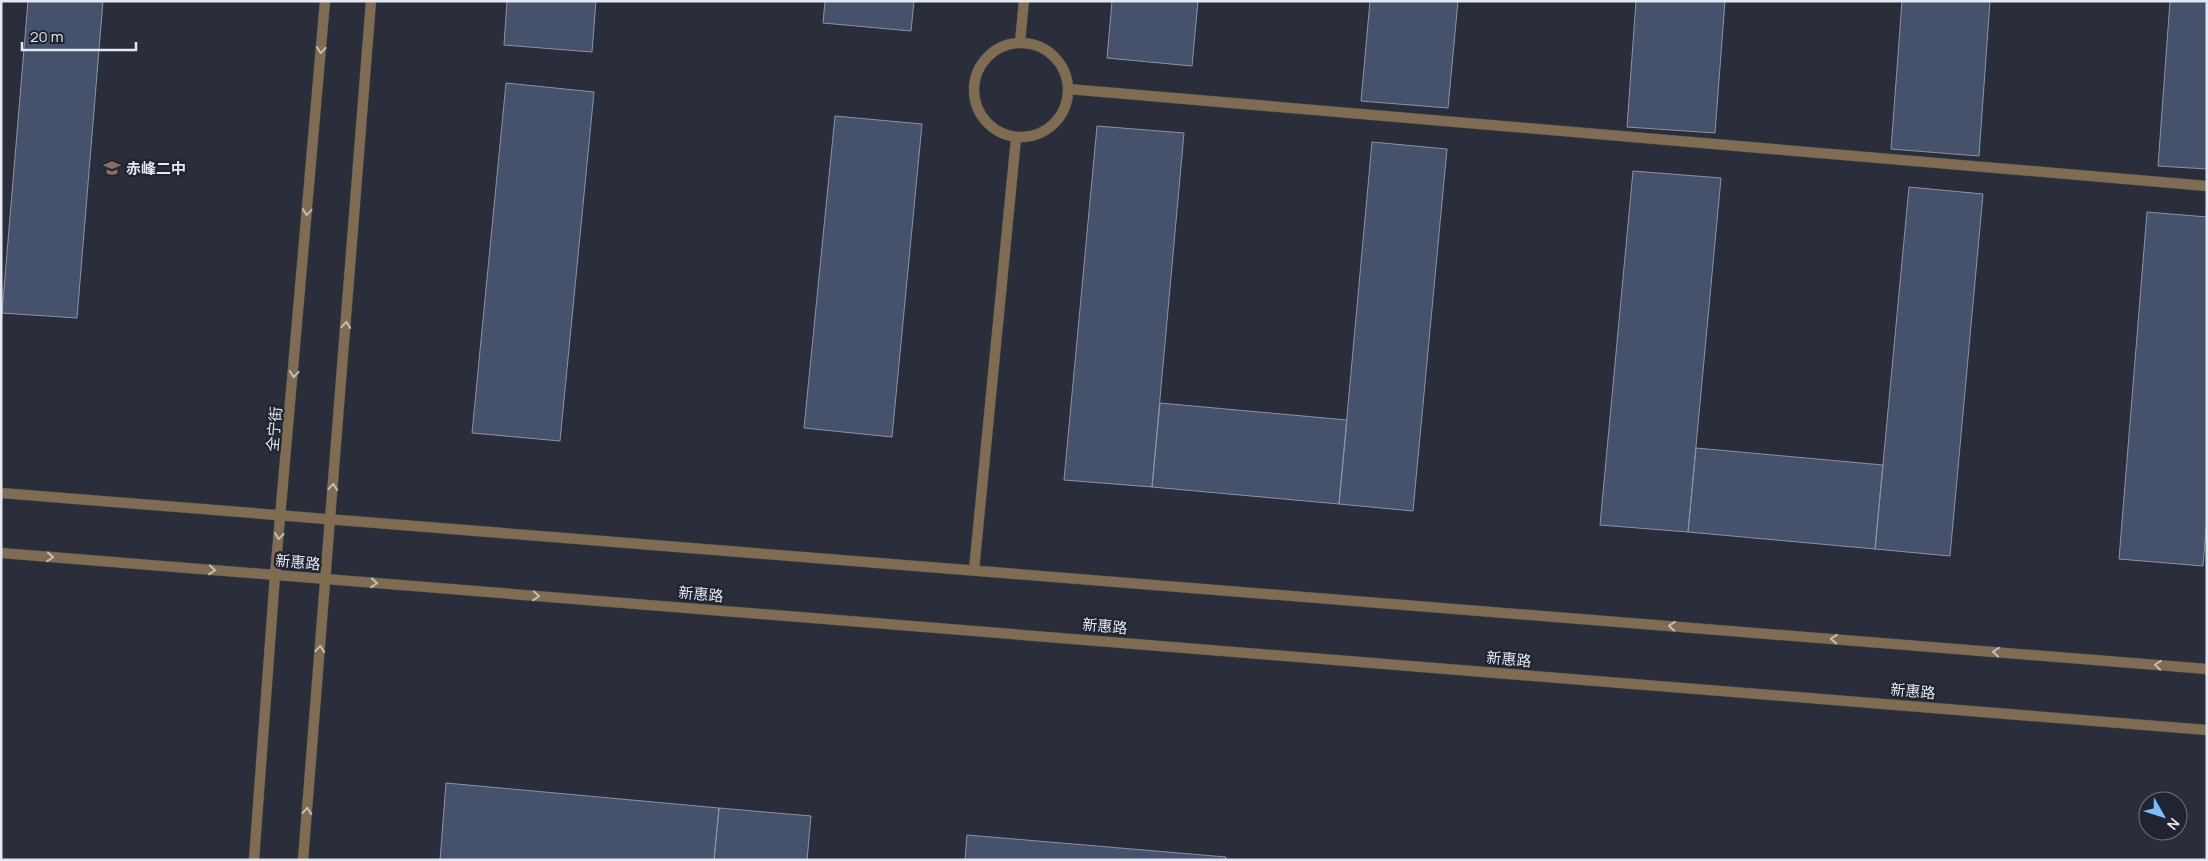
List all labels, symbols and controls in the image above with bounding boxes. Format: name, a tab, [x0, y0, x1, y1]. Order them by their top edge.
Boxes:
scale bar	[22, 20, 136, 52]
text: 20 m	[30, 26, 63, 47]
one-way arrow	[316, 46, 327, 54]
school or university icon: 赤峰二中	[102, 158, 122, 178]
place label: 赤峰二中	[126, 158, 186, 179]
one-way arrow	[302, 208, 313, 216]
one-way arrow	[340, 321, 351, 329]
one-way arrow	[288, 370, 299, 378]
street label: 全宁街	[262, 406, 286, 452]
one-way arrow	[327, 483, 338, 491]
one-way arrow	[274, 532, 285, 540]
street label: 新惠路	[275, 550, 321, 574]
one-way arrow	[46, 551, 54, 562]
one-way arrow	[208, 564, 216, 575]
one-way arrow	[370, 577, 378, 588]
street label: 新惠路	[678, 582, 724, 606]
one-way arrow	[532, 590, 540, 601]
street label: 新惠路	[1082, 614, 1128, 638]
one-way arrow	[1668, 621, 1676, 632]
one-way arrow	[1830, 634, 1838, 645]
one-way arrow	[314, 645, 325, 653]
one-way arrow	[1992, 646, 2000, 657]
street label: 新惠路	[1486, 647, 1532, 671]
one-way arrow	[2154, 659, 2162, 670]
street label: 新惠路	[1890, 679, 1936, 703]
north arrow	[2138, 791, 2188, 841]
one-way arrow	[301, 807, 312, 815]
text: N	[2163, 815, 2184, 834]

